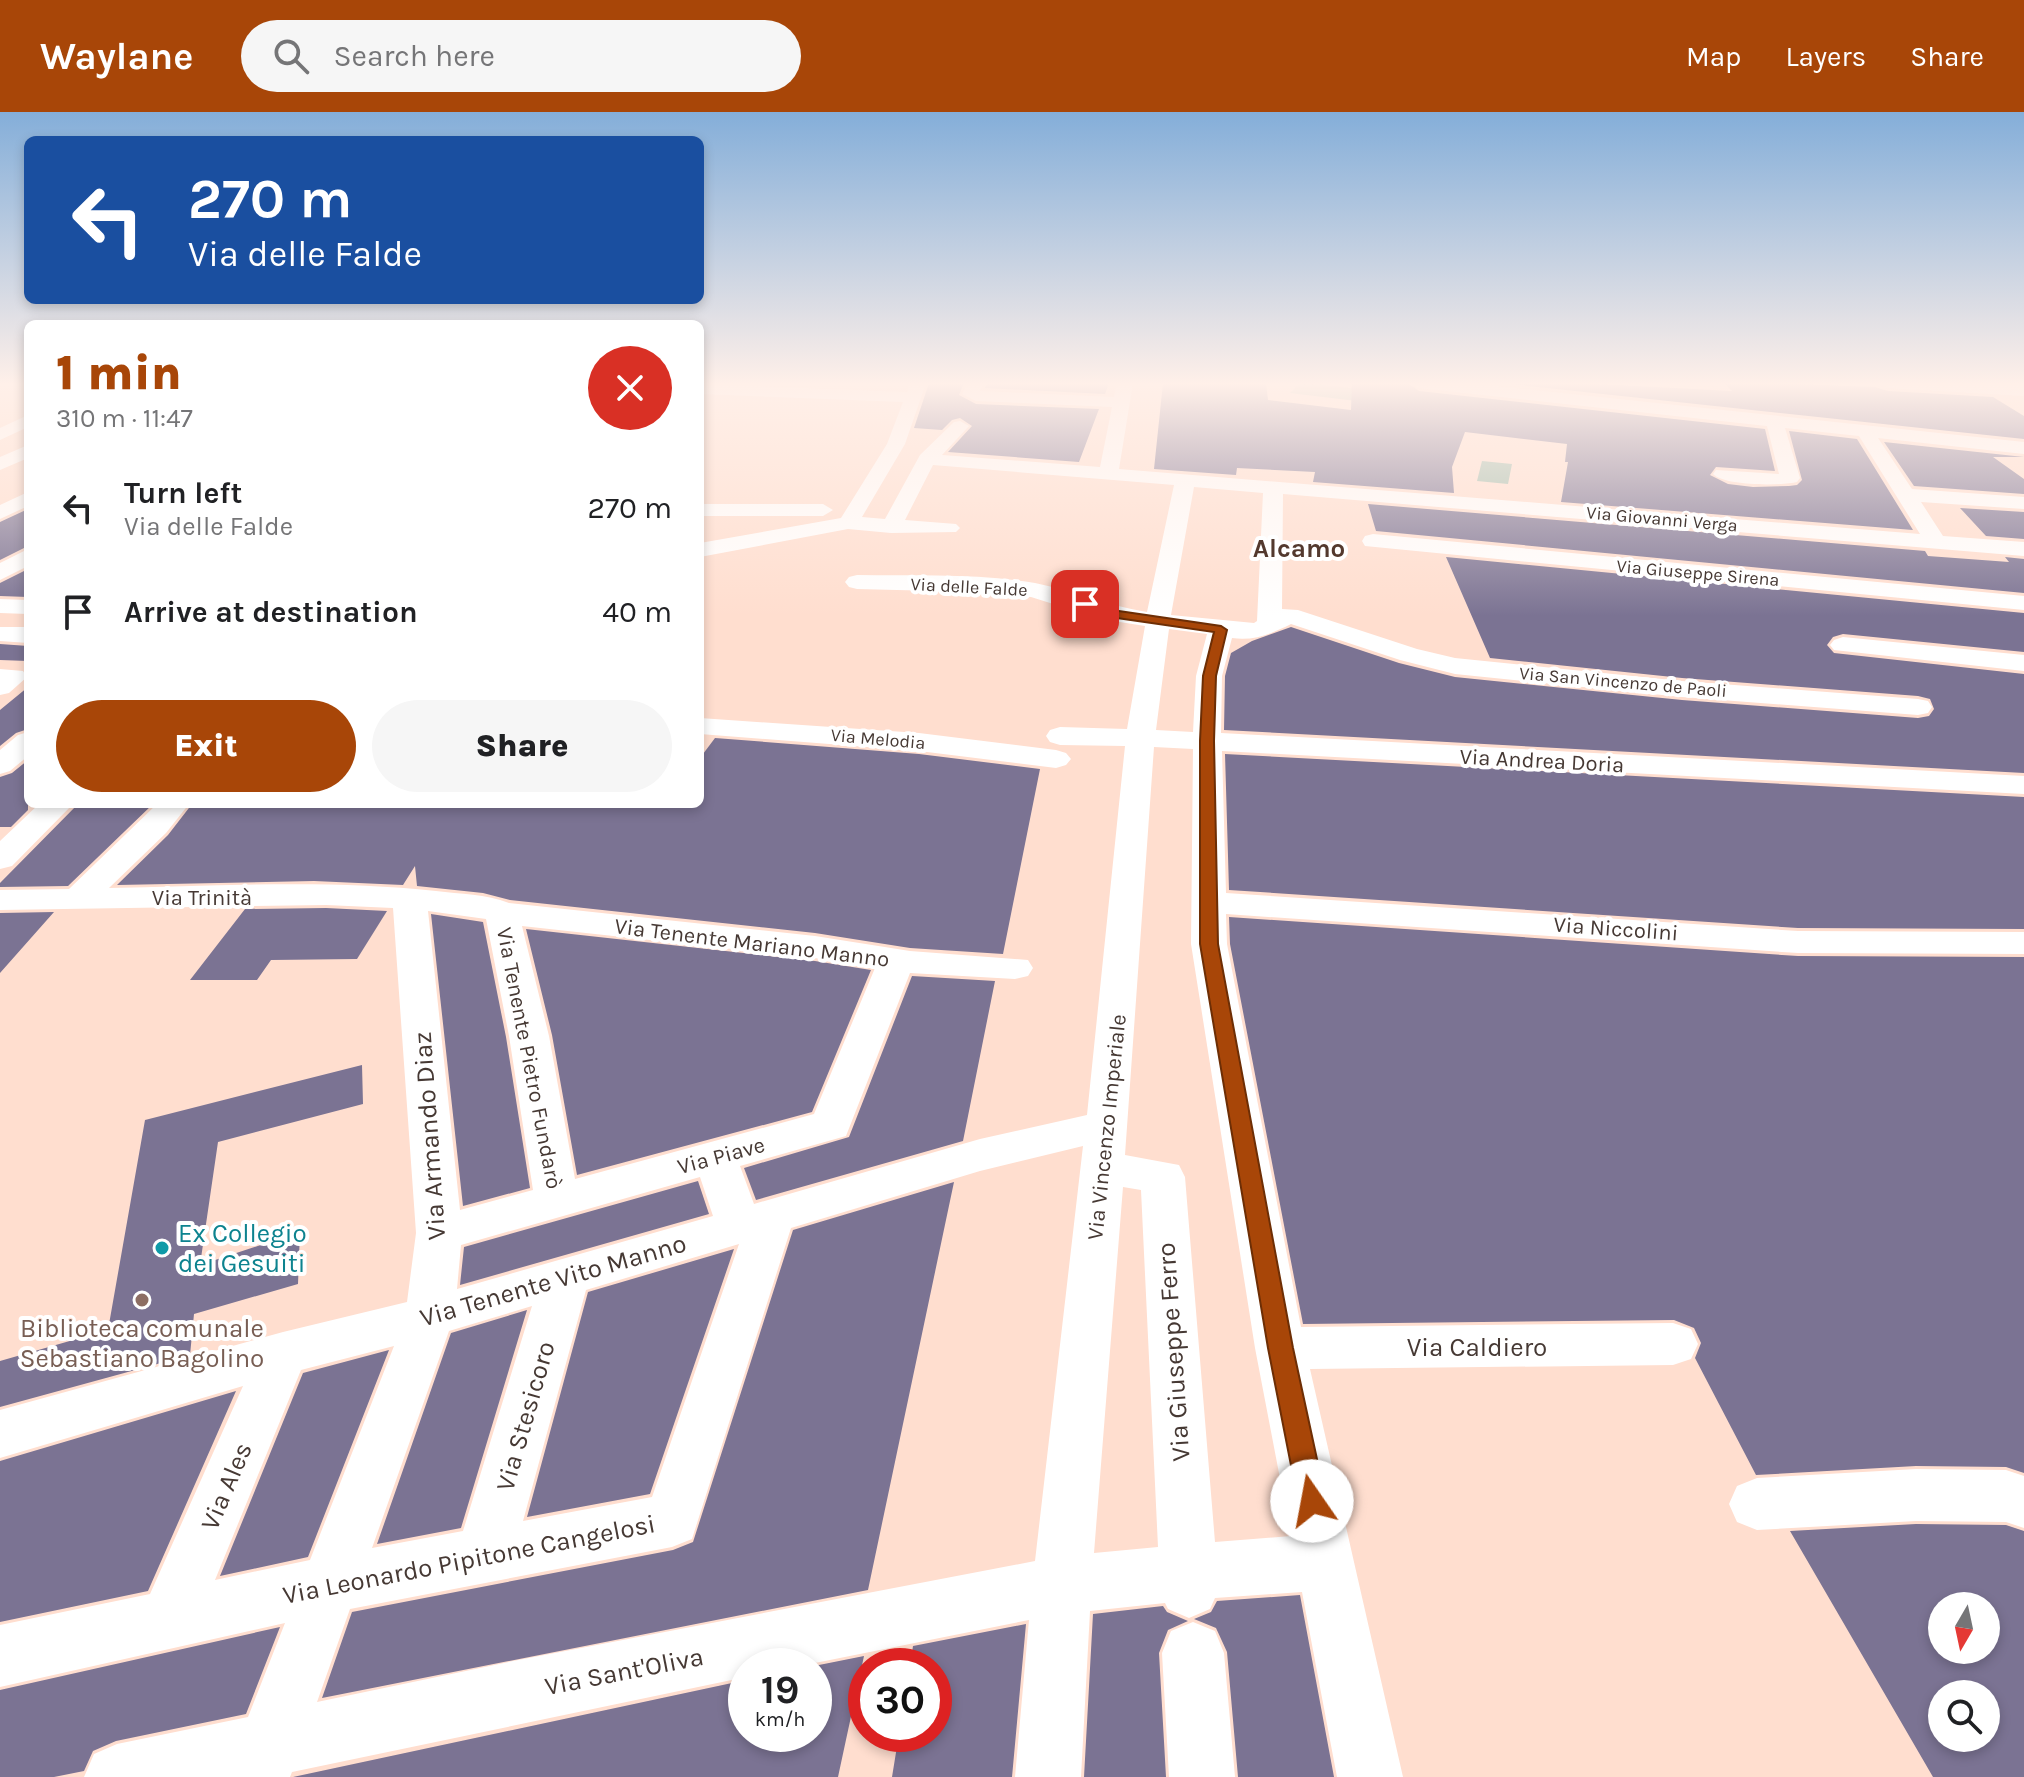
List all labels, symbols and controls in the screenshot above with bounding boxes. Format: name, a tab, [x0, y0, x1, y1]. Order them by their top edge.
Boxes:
search box	[241, 20, 801, 92]
text: Waylane	[40, 34, 193, 79]
icon: search	[269, 34, 313, 78]
text: Search here	[333, 38, 495, 74]
text: Map	[1686, 40, 1741, 73]
text: Layers	[1785, 40, 1866, 73]
text: Share	[1910, 40, 1984, 73]
text: 270 m	[188, 166, 352, 231]
icon: left	[56, 168, 160, 272]
text: Via delle Falde	[188, 233, 422, 275]
text: 1 min	[56, 345, 182, 401]
button: close	[588, 346, 672, 430]
text: 310 m · 11:47	[56, 403, 193, 434]
text: Turn left	[124, 475, 242, 511]
icon: left	[56, 486, 100, 530]
text: 270 m	[588, 490, 672, 526]
street label: Via Giovanni Verga	[1585, 501, 1739, 537]
text: Via delle Falde	[124, 511, 293, 542]
district label: Alcamo	[1253, 533, 1345, 564]
street label: Via Giuseppe Sirena	[1616, 555, 1780, 591]
pin	[1051, 570, 1119, 638]
street label: Via delle Falde	[910, 573, 1028, 601]
icon: arrive	[1063, 582, 1107, 626]
icon: arrive	[56, 590, 100, 634]
text: Arrive at destination	[124, 594, 418, 630]
text: 40 m	[602, 594, 672, 630]
street label: Via San Vincenzo de Paoli	[1518, 662, 1728, 702]
button: Exit	[56, 700, 356, 792]
button: Share	[372, 700, 672, 792]
street label: Via Melodia	[830, 724, 926, 754]
street label: Via Andrea Doria	[1459, 744, 1625, 778]
street label: Via Trinità	[152, 885, 252, 911]
street label: Via Niccolini	[1553, 912, 1679, 946]
street label: Via Tenente Mariano Manno	[613, 913, 891, 973]
street label: Via Tenente Pietro Fundarò	[491, 925, 567, 1191]
street label: Via Vincenzo Imperiale	[1082, 1013, 1132, 1241]
street label: Via Armando Diaz	[407, 1031, 452, 1241]
street label: Via Piave	[675, 1132, 768, 1180]
place label: Ex Collegio dei Gesuiti	[178, 1218, 307, 1279]
street label: Via Tenente Vito Manno	[416, 1228, 690, 1333]
marker: Ex Collegio dei Gesuiti	[153, 1239, 171, 1257]
street label: Via Giuseppe Ferro	[1150, 1242, 1197, 1462]
marker: Biblioteca comunale Sebastiano Bagolino	[133, 1291, 151, 1309]
place label: Biblioteca comunale Sebastiano Bagolino	[20, 1313, 264, 1374]
street label: Via Caldiero	[1407, 1332, 1547, 1363]
street label: Via Stesicoro	[489, 1338, 562, 1495]
street label: Via Ales	[194, 1438, 259, 1535]
position arrow	[1270, 1459, 1354, 1543]
street label: Via Leonardo Pipitone Cangelosi	[280, 1508, 658, 1611]
north arrow	[1928, 1592, 2000, 1664]
map controls	[1928, 1592, 2000, 1752]
street label: Via Sant'Oliva	[542, 1641, 706, 1702]
speed limit sign: 30	[848, 1648, 952, 1752]
text: 19	[761, 1666, 799, 1713]
button: search	[1928, 1680, 2000, 1752]
text: km/h	[755, 1708, 805, 1731]

